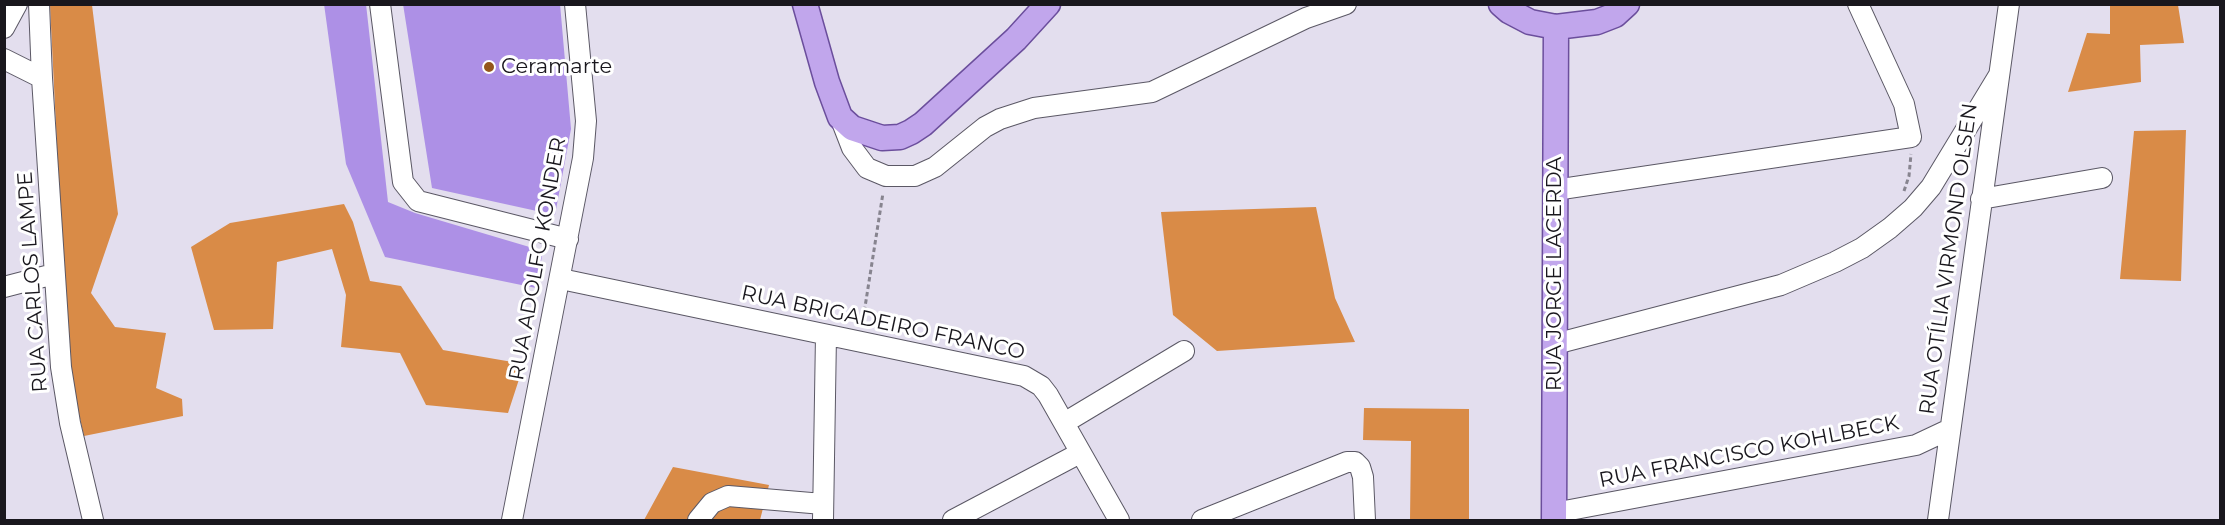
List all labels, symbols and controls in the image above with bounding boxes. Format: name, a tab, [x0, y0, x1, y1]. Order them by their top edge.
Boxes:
place label: Ceramarte	[501, 54, 612, 80]
marker: Ceramarte	[482, 60, 496, 74]
street label: RUA OTÍLIA VIRMOND OLSEN	[1915, 102, 1983, 416]
street label: RUA ADOLFO KONDER	[504, 136, 572, 382]
street label: RUA JORGE LACERDA	[1542, 157, 1568, 391]
street label: RUA CARLOS LAMPE	[13, 171, 53, 393]
street label: RUA BRIGADEIRO FRANCO	[739, 281, 1027, 365]
street label: RUA FRANCISCO KOHLBECK	[1597, 411, 1901, 493]

